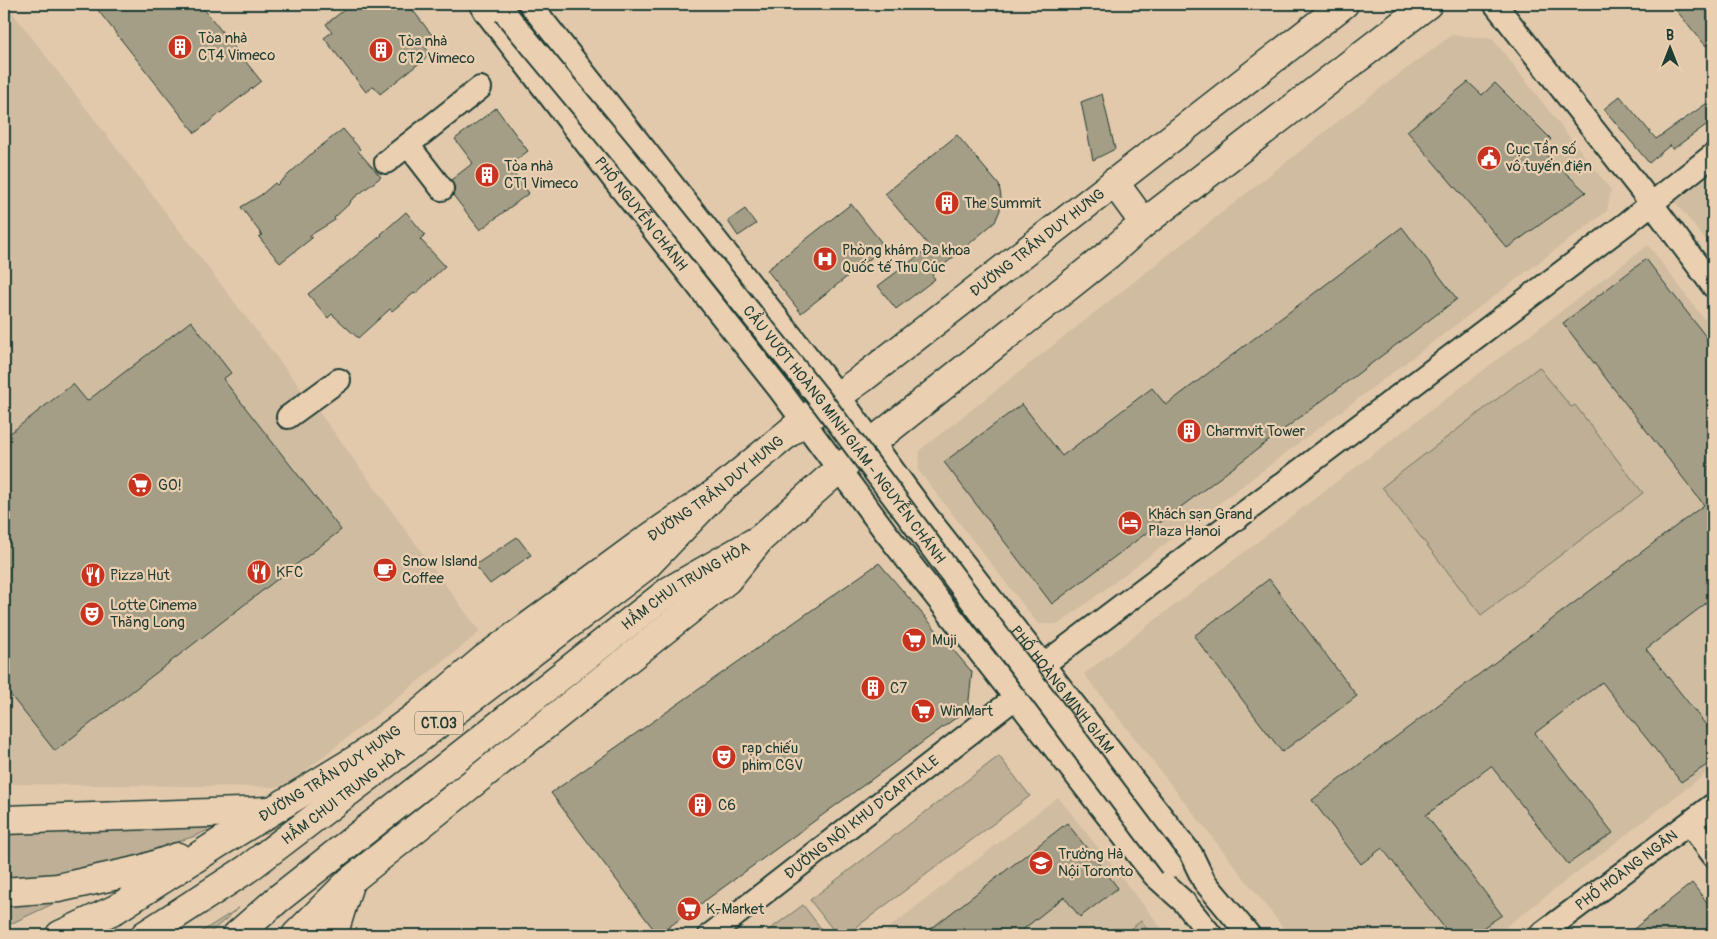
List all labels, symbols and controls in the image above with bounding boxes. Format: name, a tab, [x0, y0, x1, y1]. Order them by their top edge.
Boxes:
north arrow	[1644, 22, 1694, 72]
text: B	[1666, 27, 1674, 44]
place label: Tòa nhà CT4 Vimeco	[198, 29, 275, 65]
place label: Tòa nhà CT2 Vimeco	[398, 32, 475, 68]
building icon: Tòa nhà CT4 Vimeco	[167, 34, 193, 60]
building icon: Tòa nhà CT2 Vimeco	[368, 37, 394, 63]
place label: Cục Tần số vô tuyến điện	[1505, 139, 1592, 176]
public building icon: Cục Tần số vô tuyến điện	[1476, 145, 1502, 171]
street label: PHỐ NGUYỄN CHÁNH	[590, 153, 691, 275]
place label: Tòa nhà CT1 Vimeco	[504, 157, 578, 193]
building icon: Tòa nhà CT1 Vimeco	[474, 162, 500, 188]
street label: ĐƯỜNG TRẦN DUY HƯNG	[966, 185, 1109, 301]
building icon: The Summit	[934, 190, 960, 216]
place label: The Summit	[964, 194, 1042, 213]
place label: Phòng khám Đa khoa Quốc tế Thu Cúc	[842, 241, 970, 277]
hospital icon: Phòng khám Đa khoa Quốc tế Thu Cúc	[812, 246, 838, 272]
street label: CẦU VƯỢT HOÀNG MINH GIÁM - NGUYỄN CHÁNH	[738, 302, 949, 568]
building icon: Charmvit Tower	[1176, 418, 1202, 444]
place label: Charmvit Tower	[1206, 422, 1306, 441]
street label: ĐƯỜNG TRẦN DUY HƯNG	[644, 432, 788, 546]
supermarket icon: GO!	[127, 472, 153, 498]
place label: GO!	[158, 476, 182, 495]
place label: Khách sạn Grand Plaza Hanoi	[1148, 505, 1253, 541]
hotel icon: Khách sạn Grand Plaza Hanoi	[1117, 510, 1143, 536]
street label: HẦM CHUI TRUNG HÒA	[618, 538, 754, 635]
place label: Snow Island Coffee	[402, 552, 478, 588]
cafe icon: Snow Island Coffee	[372, 557, 398, 583]
restaurant icon: KFC	[246, 559, 272, 585]
restaurant icon: Pizza Hut	[80, 562, 106, 588]
place label: KFC	[276, 563, 303, 582]
place label: Pizza Hut	[110, 566, 171, 585]
place label: Lotte Cinema Thăng Long	[110, 596, 197, 632]
theatre icon: Lotte Cinema Thăng Long	[79, 601, 105, 627]
street label: PHỐ HOÀNG MINH GIÁM	[1006, 622, 1118, 758]
supermarket icon: Muji	[901, 627, 927, 653]
place label: Muji	[932, 631, 957, 650]
building icon: C7	[860, 675, 886, 701]
place label: C7	[890, 679, 907, 698]
supermarket icon: WinMart	[910, 698, 936, 724]
place label: WinMart	[940, 702, 994, 721]
road number: CT.03	[415, 711, 463, 734]
street label: ĐƯỜNG TRẦN DUY HƯNG	[255, 721, 405, 827]
place label: rạp chiếu phim CGV	[742, 739, 803, 775]
street label: HẦM CHUI TRUNG HÒA	[278, 744, 409, 849]
theatre icon: rạp chiếu phim CGV	[711, 744, 737, 770]
street label: ĐƯỜNG NỘI KHU D'CAPITALE	[781, 751, 943, 884]
building icon: C6	[687, 792, 713, 818]
place label: C6	[718, 796, 736, 815]
street label: PHỐ HOÀNG NGÂN	[1572, 826, 1682, 915]
place label: Trường Hà Nội Toronto	[1058, 845, 1133, 881]
school or university icon: Trường Hà Nội Toronto	[1028, 850, 1054, 876]
supermarket icon: K-Market	[676, 896, 702, 922]
place label: K-Market	[706, 900, 765, 919]

